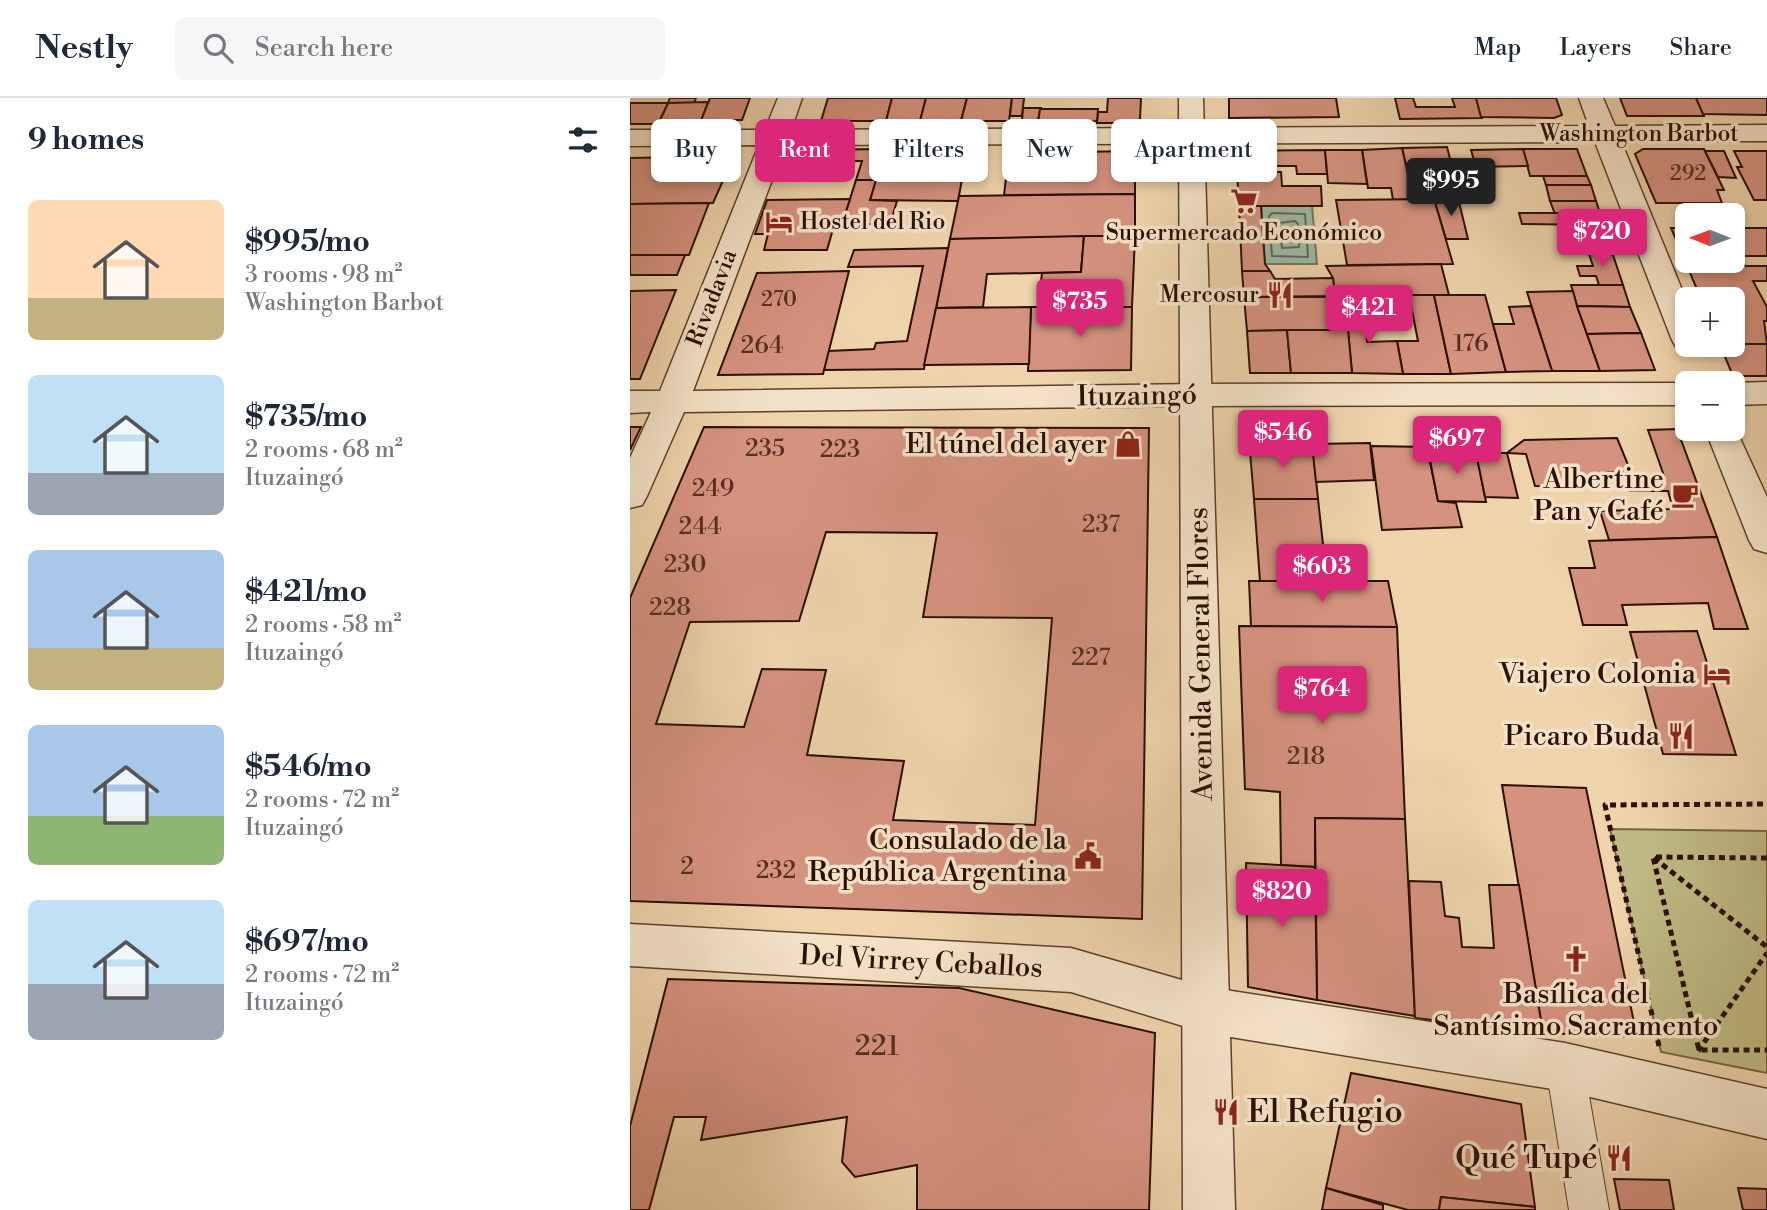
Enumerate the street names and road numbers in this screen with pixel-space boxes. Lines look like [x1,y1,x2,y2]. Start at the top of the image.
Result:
street label: Washington Barbot [1539,120,1738,148]
street label: Rivadavia [681,245,743,350]
street label: Ituzaingó [1077,377,1197,415]
street label: Avenida General Flores [1181,507,1221,802]
street label: Del Virrey Ceballos [798,938,1044,986]

